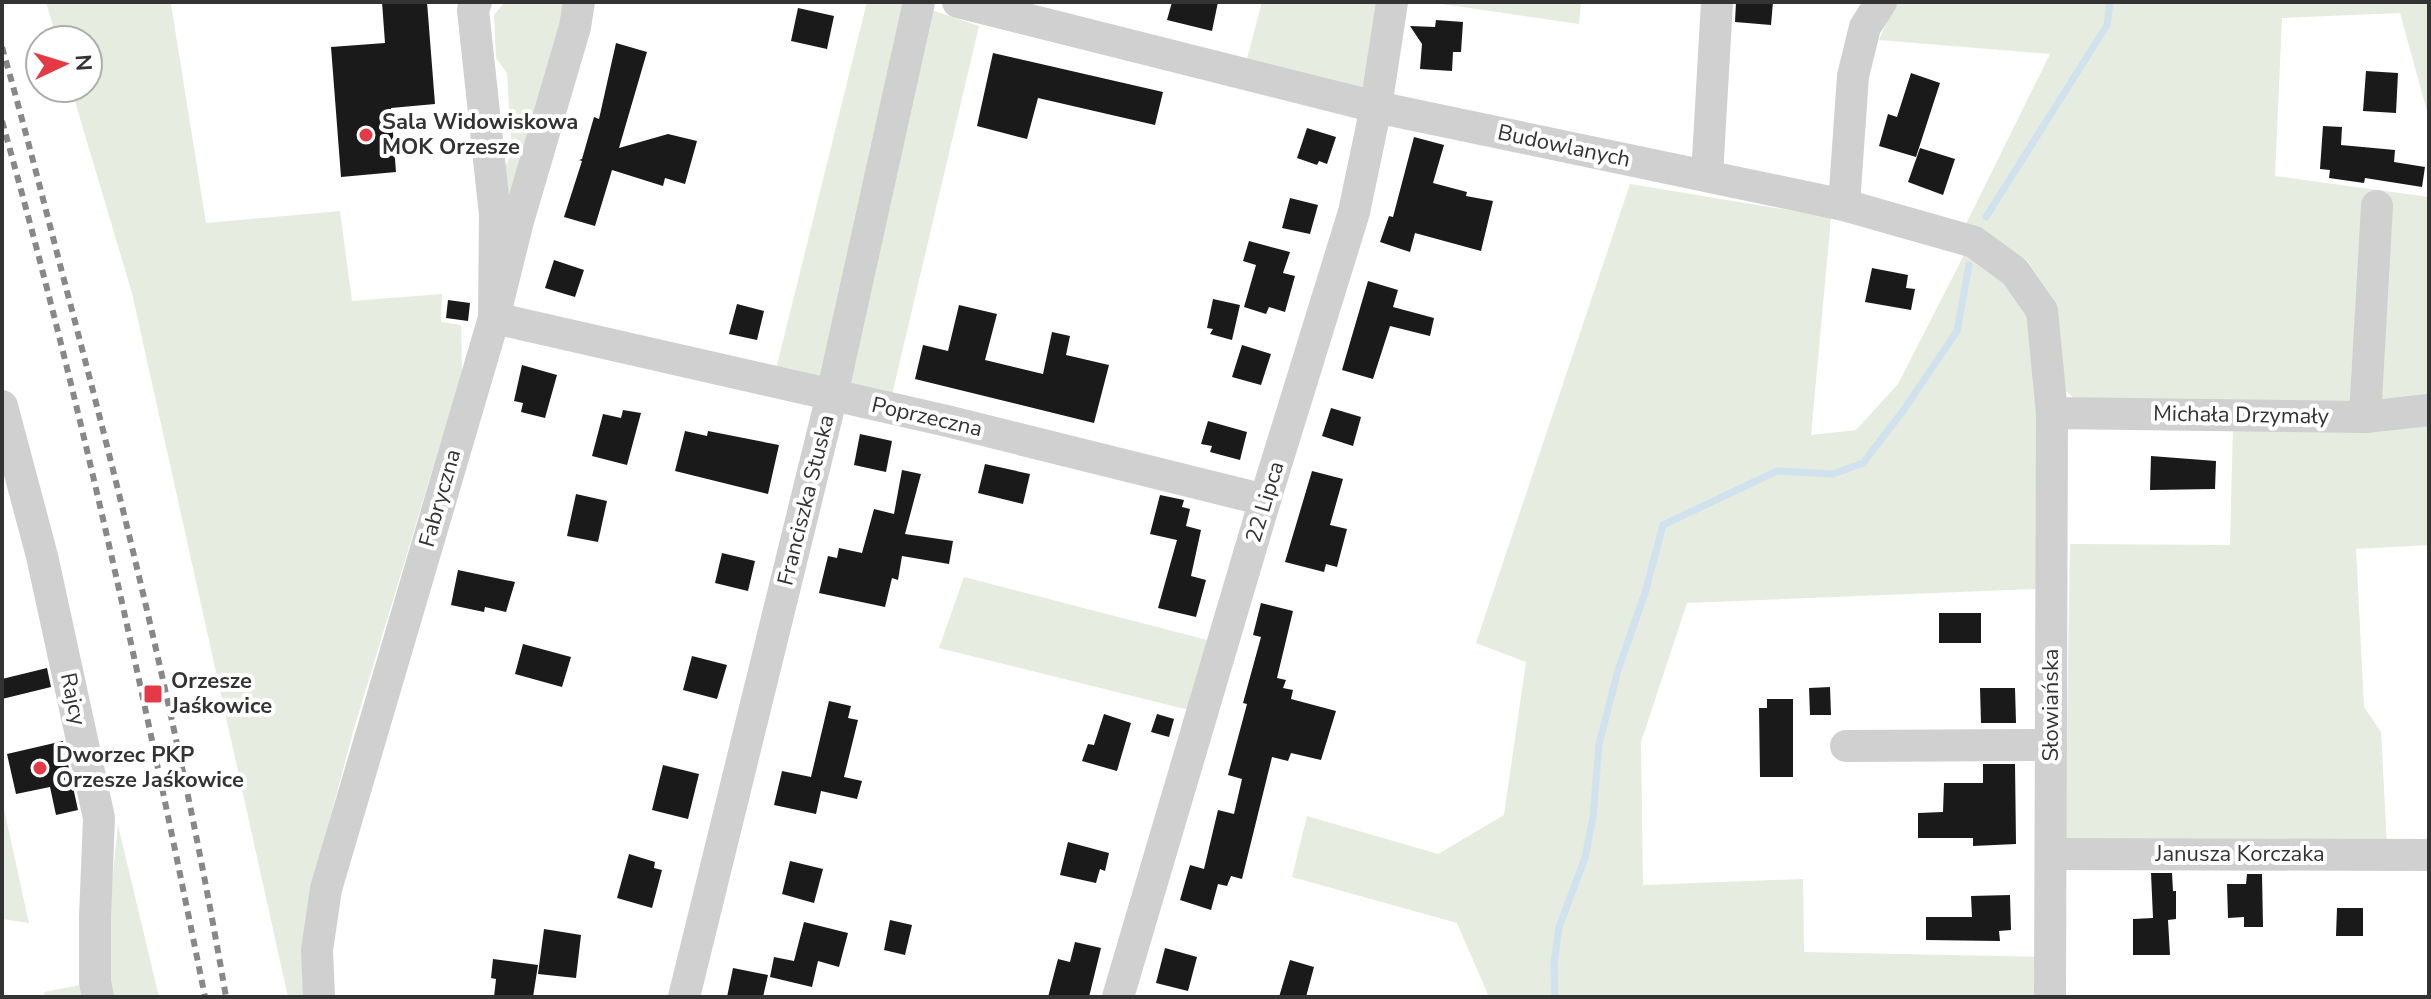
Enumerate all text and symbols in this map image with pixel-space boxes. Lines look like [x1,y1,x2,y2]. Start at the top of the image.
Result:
north arrow [24,24,104,104]
text: N [67,53,98,72]
place label: Sala Widowiskowa MOK Orzesze [382,107,578,162]
street label: Budowlanych [1495,117,1633,175]
marker: Sala Widowiskowa MOK Orzesze [357,126,375,144]
street label: Poprzeczna [869,390,985,444]
street label: Michała Drzymały [2153,398,2330,432]
street label: Franciszka Stuska [770,412,842,588]
street label: Fabryczna [412,446,468,550]
street label: 22 Lipca [1238,458,1292,546]
street label: Słowiańska [2036,649,2066,761]
place label: Orzesze Jaśkowice [170,666,272,721]
street label: Rajcy [53,670,93,729]
marker: Orzesze Jaśkowice [142,683,164,705]
place label: Dworzec PKP Orzesze Jaśkowice [56,740,244,795]
marker: Dworzec PKP Orzesze Jaśkowice [31,759,49,777]
street label: Janusza Korczaka [2154,839,2325,869]

